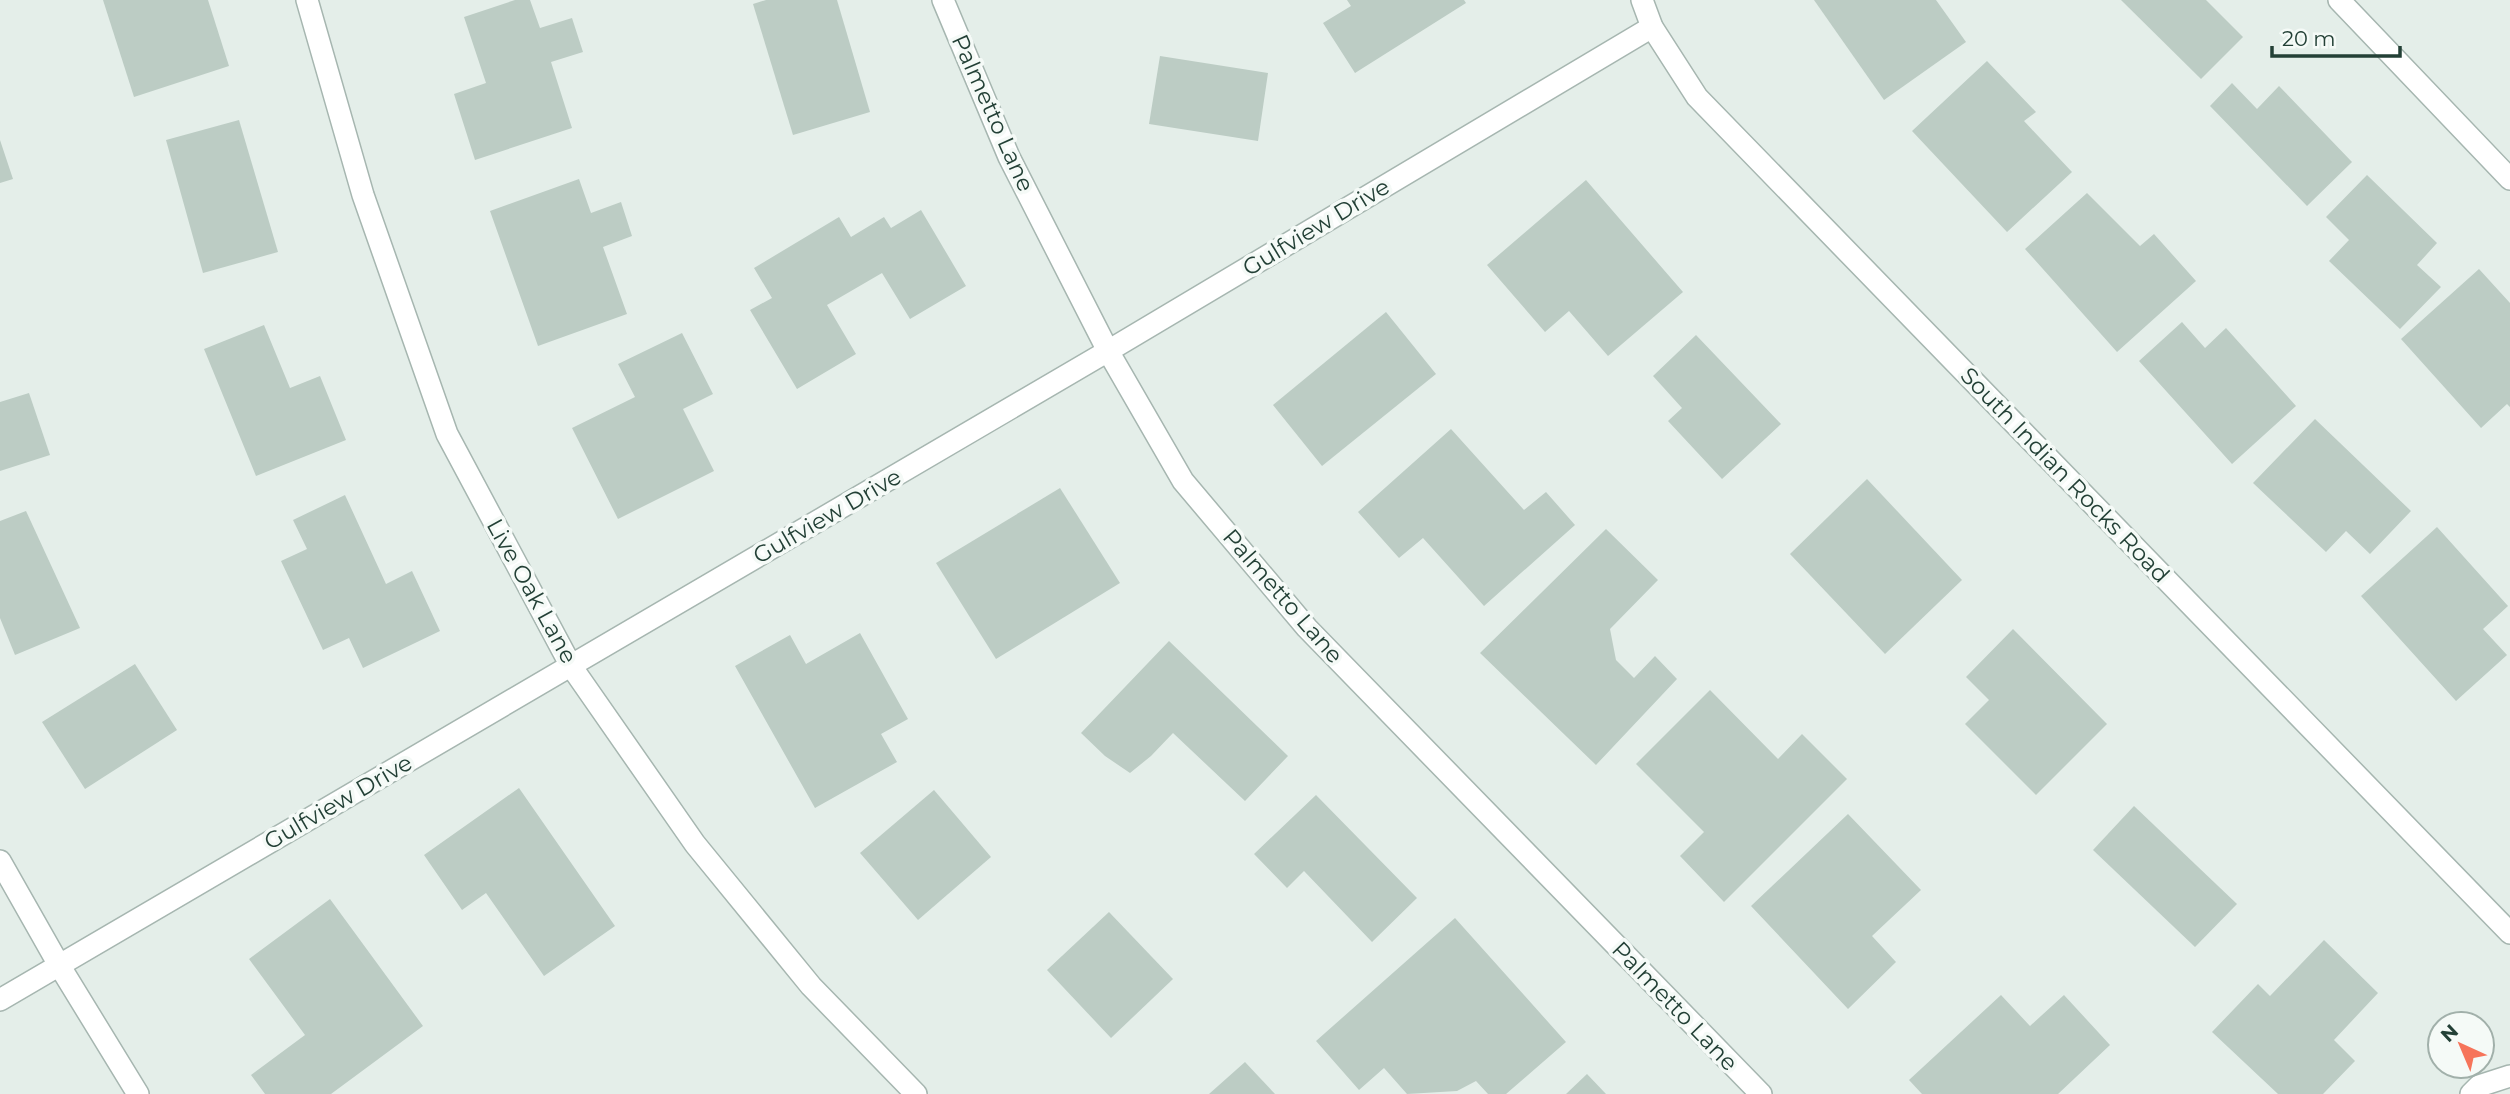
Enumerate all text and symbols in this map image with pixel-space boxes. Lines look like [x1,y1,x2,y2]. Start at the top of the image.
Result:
scale bar [2272,14,2400,58]
text: 20 m [2282,26,2336,51]
street label: Palmetto Lane [946,30,1040,196]
street label: Gulfview Drive [1238,172,1394,282]
street label: South Indian Rocks Road [1955,361,2175,589]
street label: Gulfview Drive [748,462,906,570]
street label: Live Oak Lane [481,514,583,668]
street label: Palmetto Lane [1217,523,1349,669]
street label: Gulfview Drive [259,748,417,856]
street label: Palmetto Lane [1606,935,1744,1077]
north arrow [2426,1010,2496,1080]
text: N [2436,1020,2463,1047]

